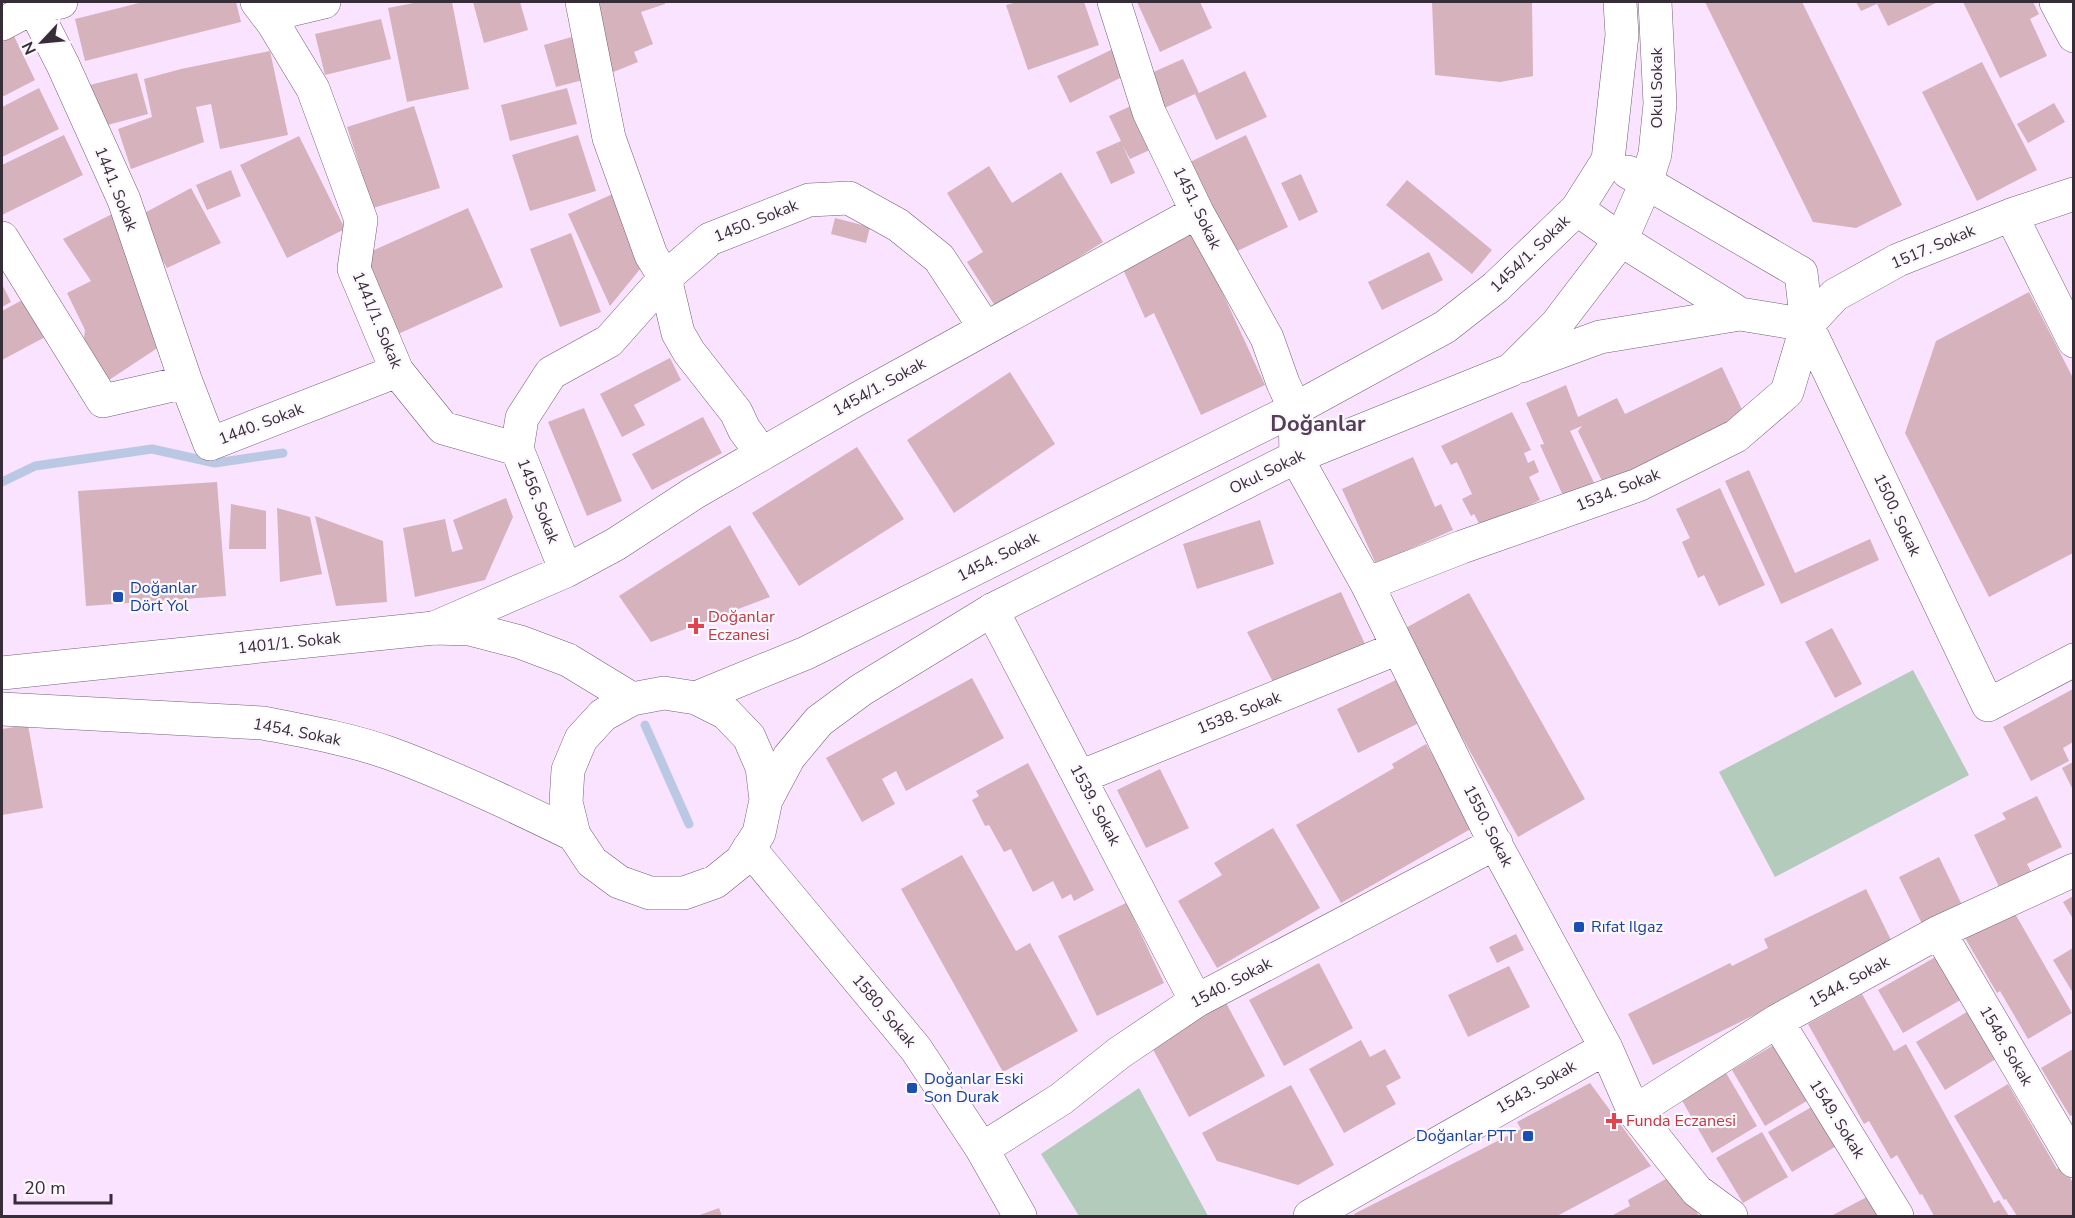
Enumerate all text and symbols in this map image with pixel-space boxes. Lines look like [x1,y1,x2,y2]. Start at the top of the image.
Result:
north arrow [12,12,72,72]
text: N [17,38,42,58]
street label: Okul Sokak [1646,46,1668,129]
street label: 1441. Sokak [89,143,143,235]
street label: 1451. Sokak [1168,163,1227,254]
street label: 1450. Sokak [710,194,802,248]
street label: 1454/1. Sokak [1485,209,1576,298]
street label: 1517. Sokak [1888,219,1979,275]
street label: 1441/1. Sokak [347,268,408,373]
street label: 1454/1. Sokak [828,352,930,422]
street label: 1440. Sokak [215,397,308,450]
district label: Doğanlar [1270,409,1366,439]
street label: Okul Sokak [1226,444,1309,500]
street label: 1456. Sokak [512,455,565,548]
street label: 1534. Sokak [1572,463,1664,517]
street label: 1500. Sokak [1868,470,1926,561]
street label: 1454. Sokak [953,526,1044,587]
place label: Doğanlar Dört Yol [130,577,197,617]
marker: Doğanlar Dört Yol [111,590,125,604]
place label: Doğanlar Eczanesi [708,606,775,646]
marker: Doğanlar Eczanesi [689,619,703,633]
street label: 1401/1. Sokak [236,627,343,659]
street label: 1538. Sokak [1193,686,1285,740]
street label: 1454. Sokak [251,713,344,752]
street label: 1539. Sokak [1064,760,1126,850]
street label: 1550. Sokak [1458,781,1519,872]
place label: Rıfat Ilgaz [1591,916,1663,938]
marker: Rıfat Ilgaz [1572,920,1586,934]
street label: 1544. Sokak [1805,950,1894,1013]
street label: 1540. Sokak [1186,952,1276,1014]
street label: 1580. Sokak [847,970,922,1053]
street label: 1548. Sokak [1974,1002,2038,1091]
street label: 1543. Sokak [1492,1055,1581,1119]
place label: Doğanlar Eski Son Durak [924,1068,1023,1108]
street label: 1549. Sokak [1804,1075,1871,1164]
marker: Doğanlar Eski Son Durak [905,1081,919,1095]
place label: Funda Eczanesi [1626,1110,1736,1132]
marker: Funda Eczanesi [1607,1114,1621,1128]
place label: Doğanlar PTT [1416,1125,1516,1147]
marker: Doğanlar PTT [1521,1129,1535,1143]
scale bar [15,1167,111,1205]
text: 20 m [24,1176,66,1200]

